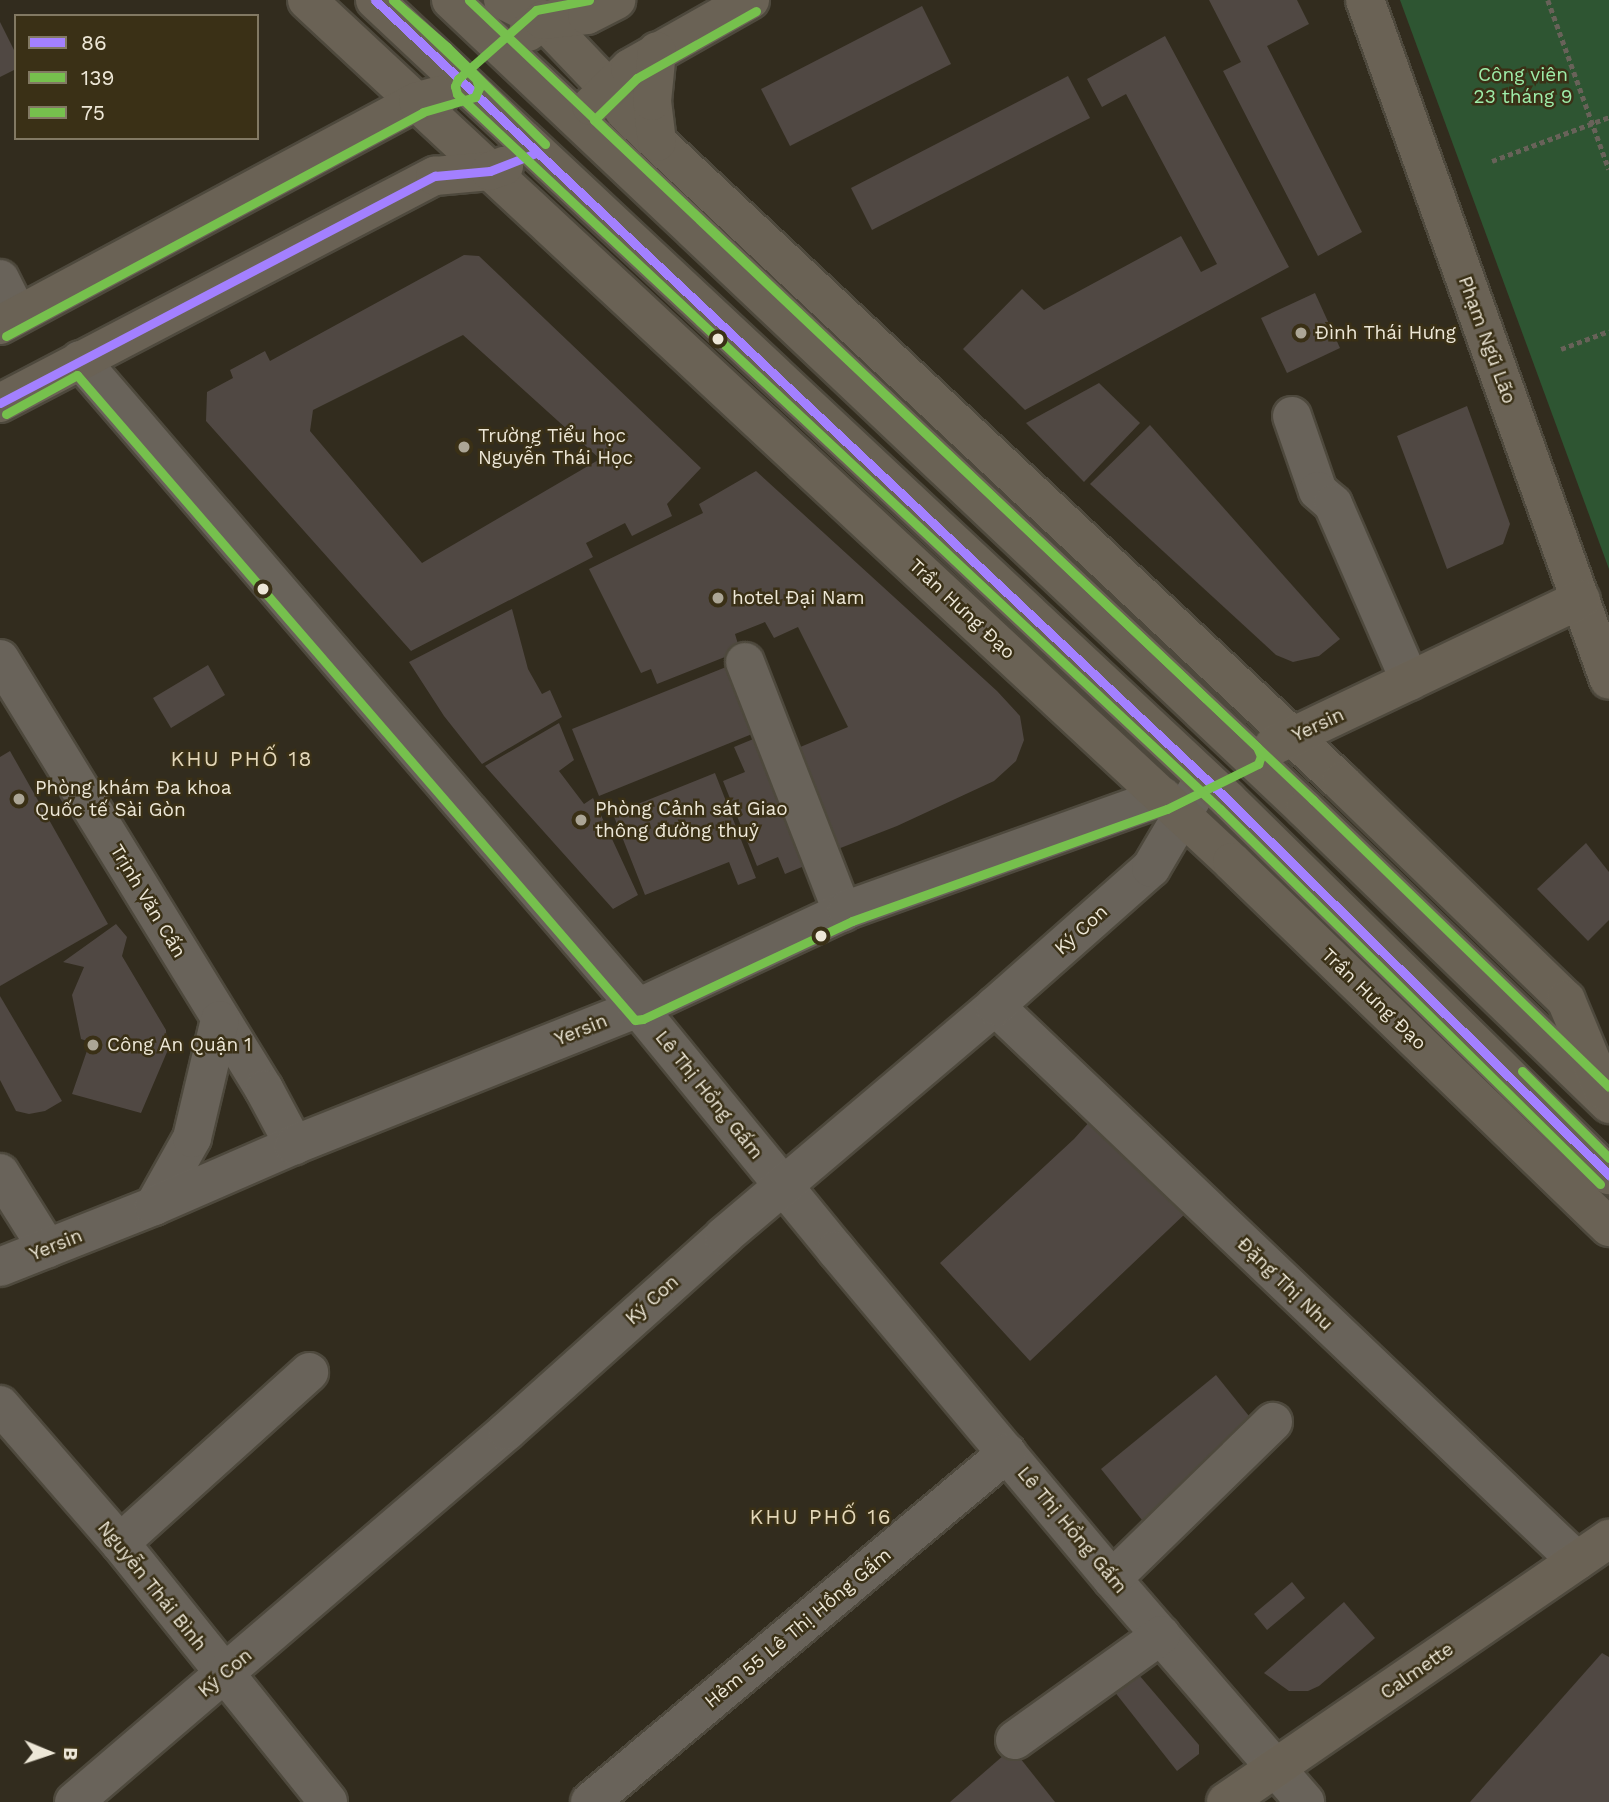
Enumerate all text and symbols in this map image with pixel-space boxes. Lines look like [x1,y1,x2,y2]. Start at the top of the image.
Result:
legend [14,14,259,140]
text: 86 [81,30,107,55]
park label: Công viên 23 tháng 9 [1473,64,1573,108]
text: 139 [81,65,114,90]
text: 75 [81,100,105,125]
street label: Phạm Ngũ Lão [1453,273,1521,407]
place label: Đình Thái Hưng [1315,322,1456,344]
marker: Đình Thái Hưng [1293,325,1309,341]
unlabelled marker [711,332,725,346]
place label: Trường Tiểu học Nguyễn Thái Học [478,425,634,469]
marker: Trường Tiểu học Nguyễn Thái Học [456,439,472,455]
street label: Trần Hưng Đạo [904,554,1020,664]
unlabelled marker [256,582,270,596]
place label: hotel Đại Nam [732,587,865,609]
marker: hotel Đại Nam [710,590,726,606]
street label: Yersin [1288,703,1348,747]
district label: KHU PHỐ 18 [172,746,312,772]
place label: Phòng khám Đa khoa Quốc tế Sài Gòn [35,777,232,821]
marker: Phòng khám Đa khoa Quốc tế Sài Gòn [9,789,29,809]
place label: Phòng Cảnh sát Giao thông đường thuỷ [595,798,788,842]
marker: Phòng Cảnh sát Giao thông đường thuỷ [573,812,589,828]
street label: Trịnh Văn Cấn [105,840,191,962]
street label: Ký Con [1050,900,1112,960]
unlabelled marker [814,929,828,943]
street label: Trần Hưng Đạo [1317,943,1431,1055]
street label: Yersin [551,1009,611,1051]
street label: Lê Thị Hồng Gấm [650,1026,768,1164]
place label: Công An Quận 1 [107,1034,253,1056]
marker: Công An Quận 1 [85,1037,101,1053]
street label: Yersin [26,1224,86,1266]
street label: Ðặng Thị Nhu [1232,1232,1338,1336]
street label: Ký Con [621,1270,683,1330]
street label: Lê Thị Hồng Gấm [1012,1462,1132,1598]
district label: KHU PHỐ 16 [751,1504,891,1530]
street label: Nguyễn Thái Bình [93,1516,211,1656]
street label: Hẻm 55 Lê Thị Hồng Gấm [700,1543,896,1713]
street label: Calmette [1376,1638,1458,1704]
street label: Ký Con [193,1644,257,1702]
north arrow [14,1718,84,1788]
text: B [59,1747,82,1761]

